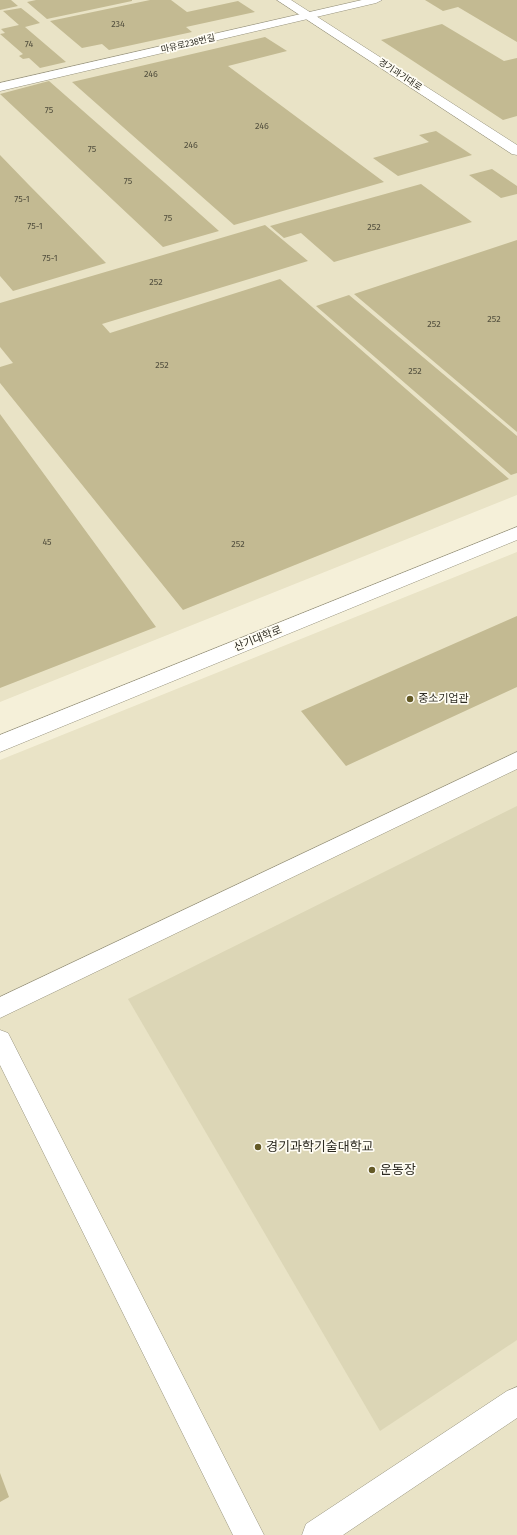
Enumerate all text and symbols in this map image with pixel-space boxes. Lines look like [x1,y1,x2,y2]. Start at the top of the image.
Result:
house number: 234 [111,19,125,29]
street label: 마유로238번길 [160,33,216,55]
house number: 74 [25,39,33,49]
street label: 경기과기대로 [376,57,424,93]
house number: 246 [144,69,158,79]
house number: 75 [45,105,53,115]
house number: 246 [255,121,269,131]
house number: 246 [184,140,198,150]
house number: 75 [88,144,96,154]
house number: 75 [124,176,132,186]
house number: 75-1 [14,194,30,204]
house number: 75 [164,213,172,223]
house number: 75-1 [27,221,43,231]
house number: 252 [367,222,381,232]
house number: 75-1 [42,253,58,263]
house number: 252 [149,277,163,287]
house number: 252 [487,314,501,324]
house number: 252 [427,319,441,329]
house number: 252 [155,360,169,370]
house number: 252 [408,366,422,376]
house number: 45 [42,537,52,547]
house number: 252 [231,539,245,549]
street label: 산기대학로 [232,623,284,655]
place label: 중소기업관 [418,692,469,706]
marker: 중소기업관 [405,694,415,704]
place label: 경기과학기술대학교 [266,1139,374,1155]
marker: 경기과학기술대학교 [253,1142,263,1152]
place label: 운동장 [380,1162,416,1178]
marker: 운동장 [367,1165,377,1175]

